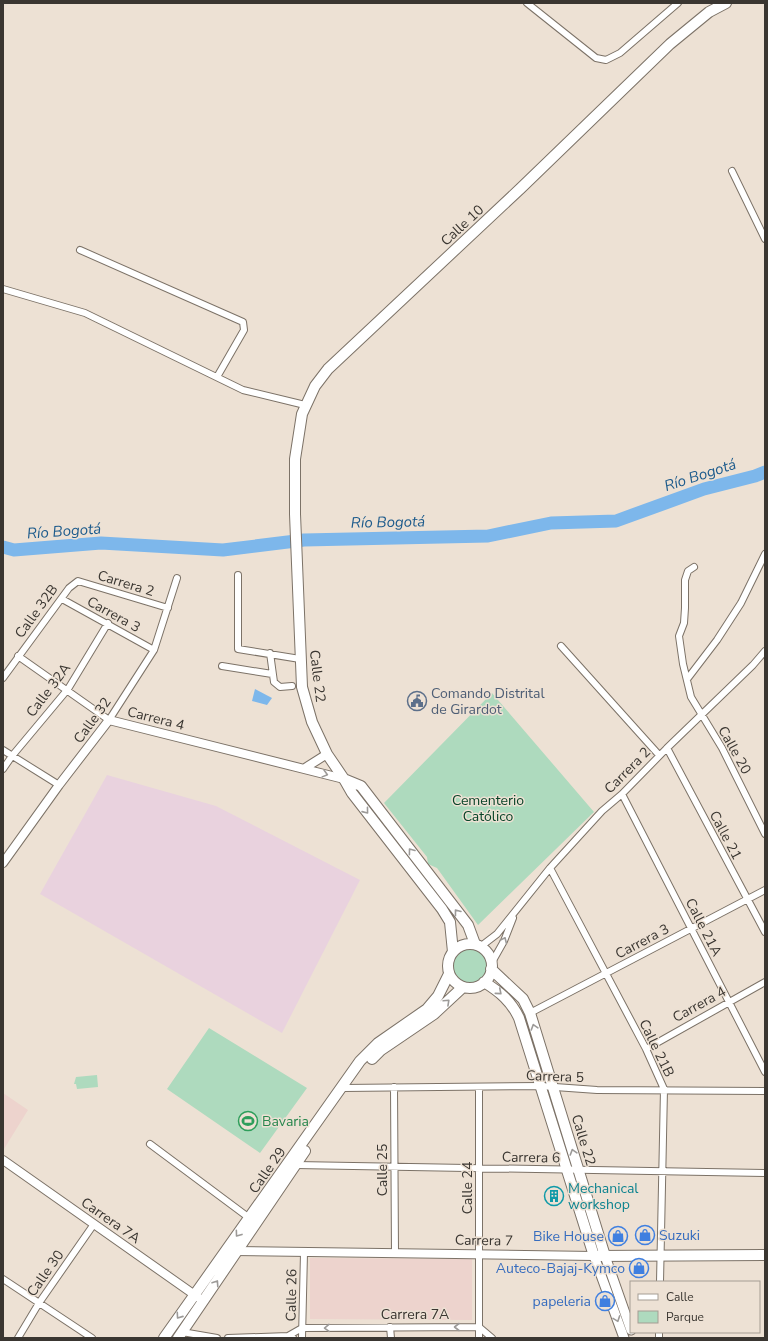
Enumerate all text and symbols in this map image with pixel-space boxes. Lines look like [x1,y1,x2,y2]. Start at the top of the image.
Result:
street label: Calle 10 [437,200,488,250]
water label: Río Bogotá [662,454,739,496]
water label: Río Bogotá [351,511,425,533]
water label: Río Bogotá [26,518,102,544]
street label: Carrera 2 [95,566,157,601]
street label: Calle 32B [10,581,62,642]
street label: Carrera 3 [84,592,144,637]
street label: Calle 22 [305,649,330,703]
street label: Calle 32A [22,659,75,721]
place label: Comando Distrital de Girardot [431,684,545,719]
public building icon: Comando Distrital de Girardot [406,690,428,712]
street label: Calle 32 [69,693,116,747]
street label: Carrera 4 [125,702,186,735]
street label: Calle 20 [713,723,756,778]
street label: Carrera 2 [600,743,655,798]
one-way arrow [322,769,328,777]
park label: Cementerio Católico [452,791,524,826]
one-way arrow [362,806,369,813]
street label: Calle 21 [705,808,746,863]
one-way arrow [408,848,416,855]
street label: Calle 21A [681,895,726,960]
one-way arrow [455,909,462,916]
street label: Carrera 3 [612,919,672,964]
one-way arrow [499,937,507,944]
street label: Carrera 4 [669,982,729,1027]
one-way arrow [495,988,502,995]
one-way arrow [443,999,450,1006]
street label: Calle 21B [634,1016,679,1080]
one-way arrow [530,1024,539,1031]
street label: Carrera 5 [525,1066,584,1087]
sports icon: Bavaria [237,1110,259,1132]
place label: Bavaria [262,1112,309,1131]
street label: Calle 22 [567,1112,600,1168]
street label: Calle 29 [245,1143,290,1197]
street label: Calle 25 [373,1144,392,1196]
street label: Carrera 6 [502,1147,560,1168]
one-way arrow [569,1148,578,1155]
street label: Calle 24 [458,1162,477,1214]
place label: Mechanical workshop [568,1179,639,1214]
building icon: Mechanical workshop [543,1185,565,1207]
street label: Carrera 7A [77,1193,144,1248]
shop icon: Suzuki [634,1224,656,1246]
shop icon: Bike House [607,1225,629,1247]
place label: Suzuki [659,1226,700,1245]
place label: Bike House [533,1227,604,1246]
one-way arrow [235,1230,243,1237]
street label: Carrera 7 [455,1230,513,1251]
street label: Calle 30 [23,1246,68,1300]
shop icon: Auteco-Bajaj-Kymco [628,1257,650,1279]
place label: Auteco-Bajaj-Kymco [496,1259,625,1278]
street label: Calle 26 [282,1269,301,1322]
one-way arrow [211,1280,218,1287]
legend [630,1281,760,1333]
text: Calle [666,1289,694,1305]
shop icon: papeleria [594,1290,616,1312]
place label: papeleria [533,1292,591,1311]
street label: Carrera 7A [381,1305,449,1324]
text: Parque [666,1309,704,1325]
one-way arrow [176,1312,184,1319]
one-way arrow [612,1315,620,1322]
one-way arrow [454,1323,460,1331]
one-way arrow [324,1324,330,1332]

